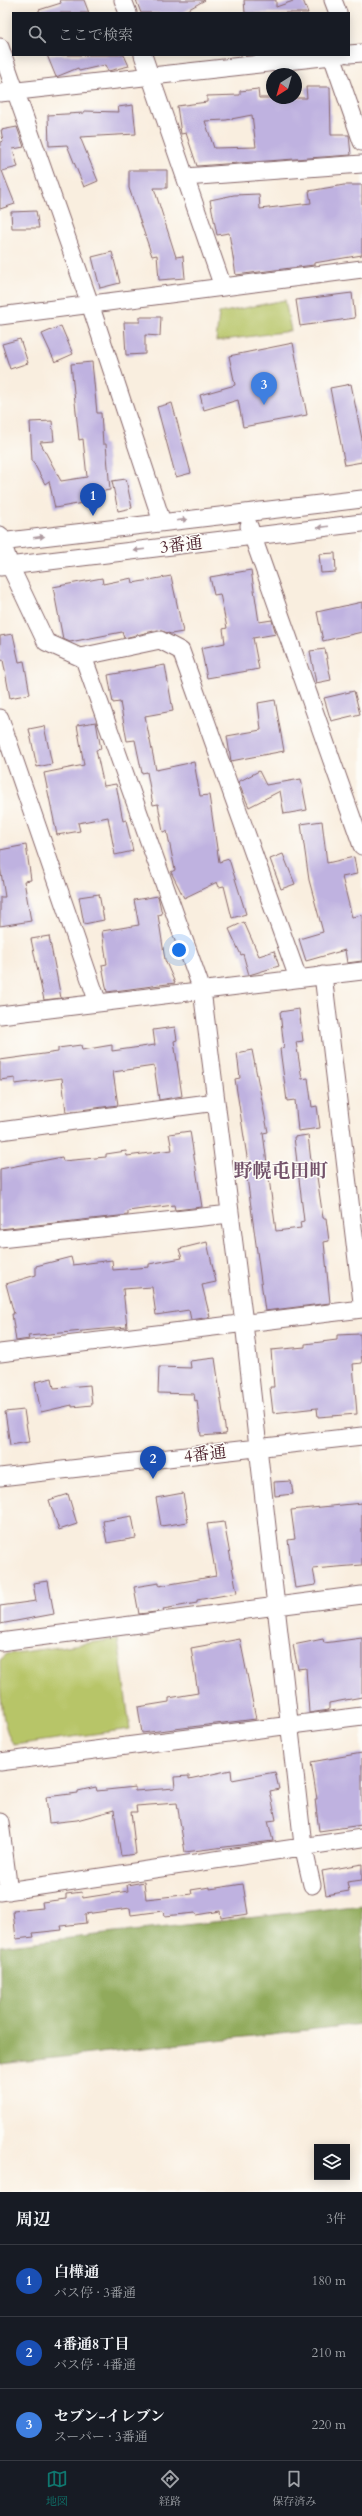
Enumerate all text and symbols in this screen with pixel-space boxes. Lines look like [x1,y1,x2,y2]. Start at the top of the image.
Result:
search box [12,12,350,56]
icon: search [26,23,48,45]
text: ここで検索 [58,25,133,45]
north arrow [266,68,302,104]
pin: 3 [251,372,277,405]
pin: 1 [80,483,106,516]
one-way arrow [176,517,188,523]
one-way arrow [317,524,329,530]
street label: 3番通 [158,531,204,559]
one-way arrow [33,534,45,540]
one-way arrow [133,547,145,553]
your location [169,940,189,960]
district label: 野幌屯田町 [233,1158,329,1184]
street label: 4番通 [182,1440,228,1468]
pin: 2 [140,1446,166,1479]
map controls [314,2144,350,2180]
button: layers [314,2144,350,2180]
text: 周辺 [16,2208,50,2231]
text: 3件 [326,2210,346,2228]
text: 白樺通 [54,2262,99,2282]
text: 1 [26,2272,32,2290]
text: 180 m [312,2272,346,2290]
text: バス停 · 3番通 [54,2284,136,2302]
text: 4番通8丁目 [54,2334,129,2354]
text: 2 [26,2344,32,2362]
text: 210 m [312,2344,346,2362]
text: バス停 · 4番通 [54,2356,136,2374]
text: セブン-イレブン [54,2406,165,2426]
text: 3 [26,2416,32,2434]
text: 220 m [312,2416,346,2434]
text: スーパー · 3番通 [54,2428,148,2446]
tab: 地図 [46,2468,68,2509]
tab: 経路 [159,2468,181,2509]
tab: 保存済み [272,2468,316,2509]

